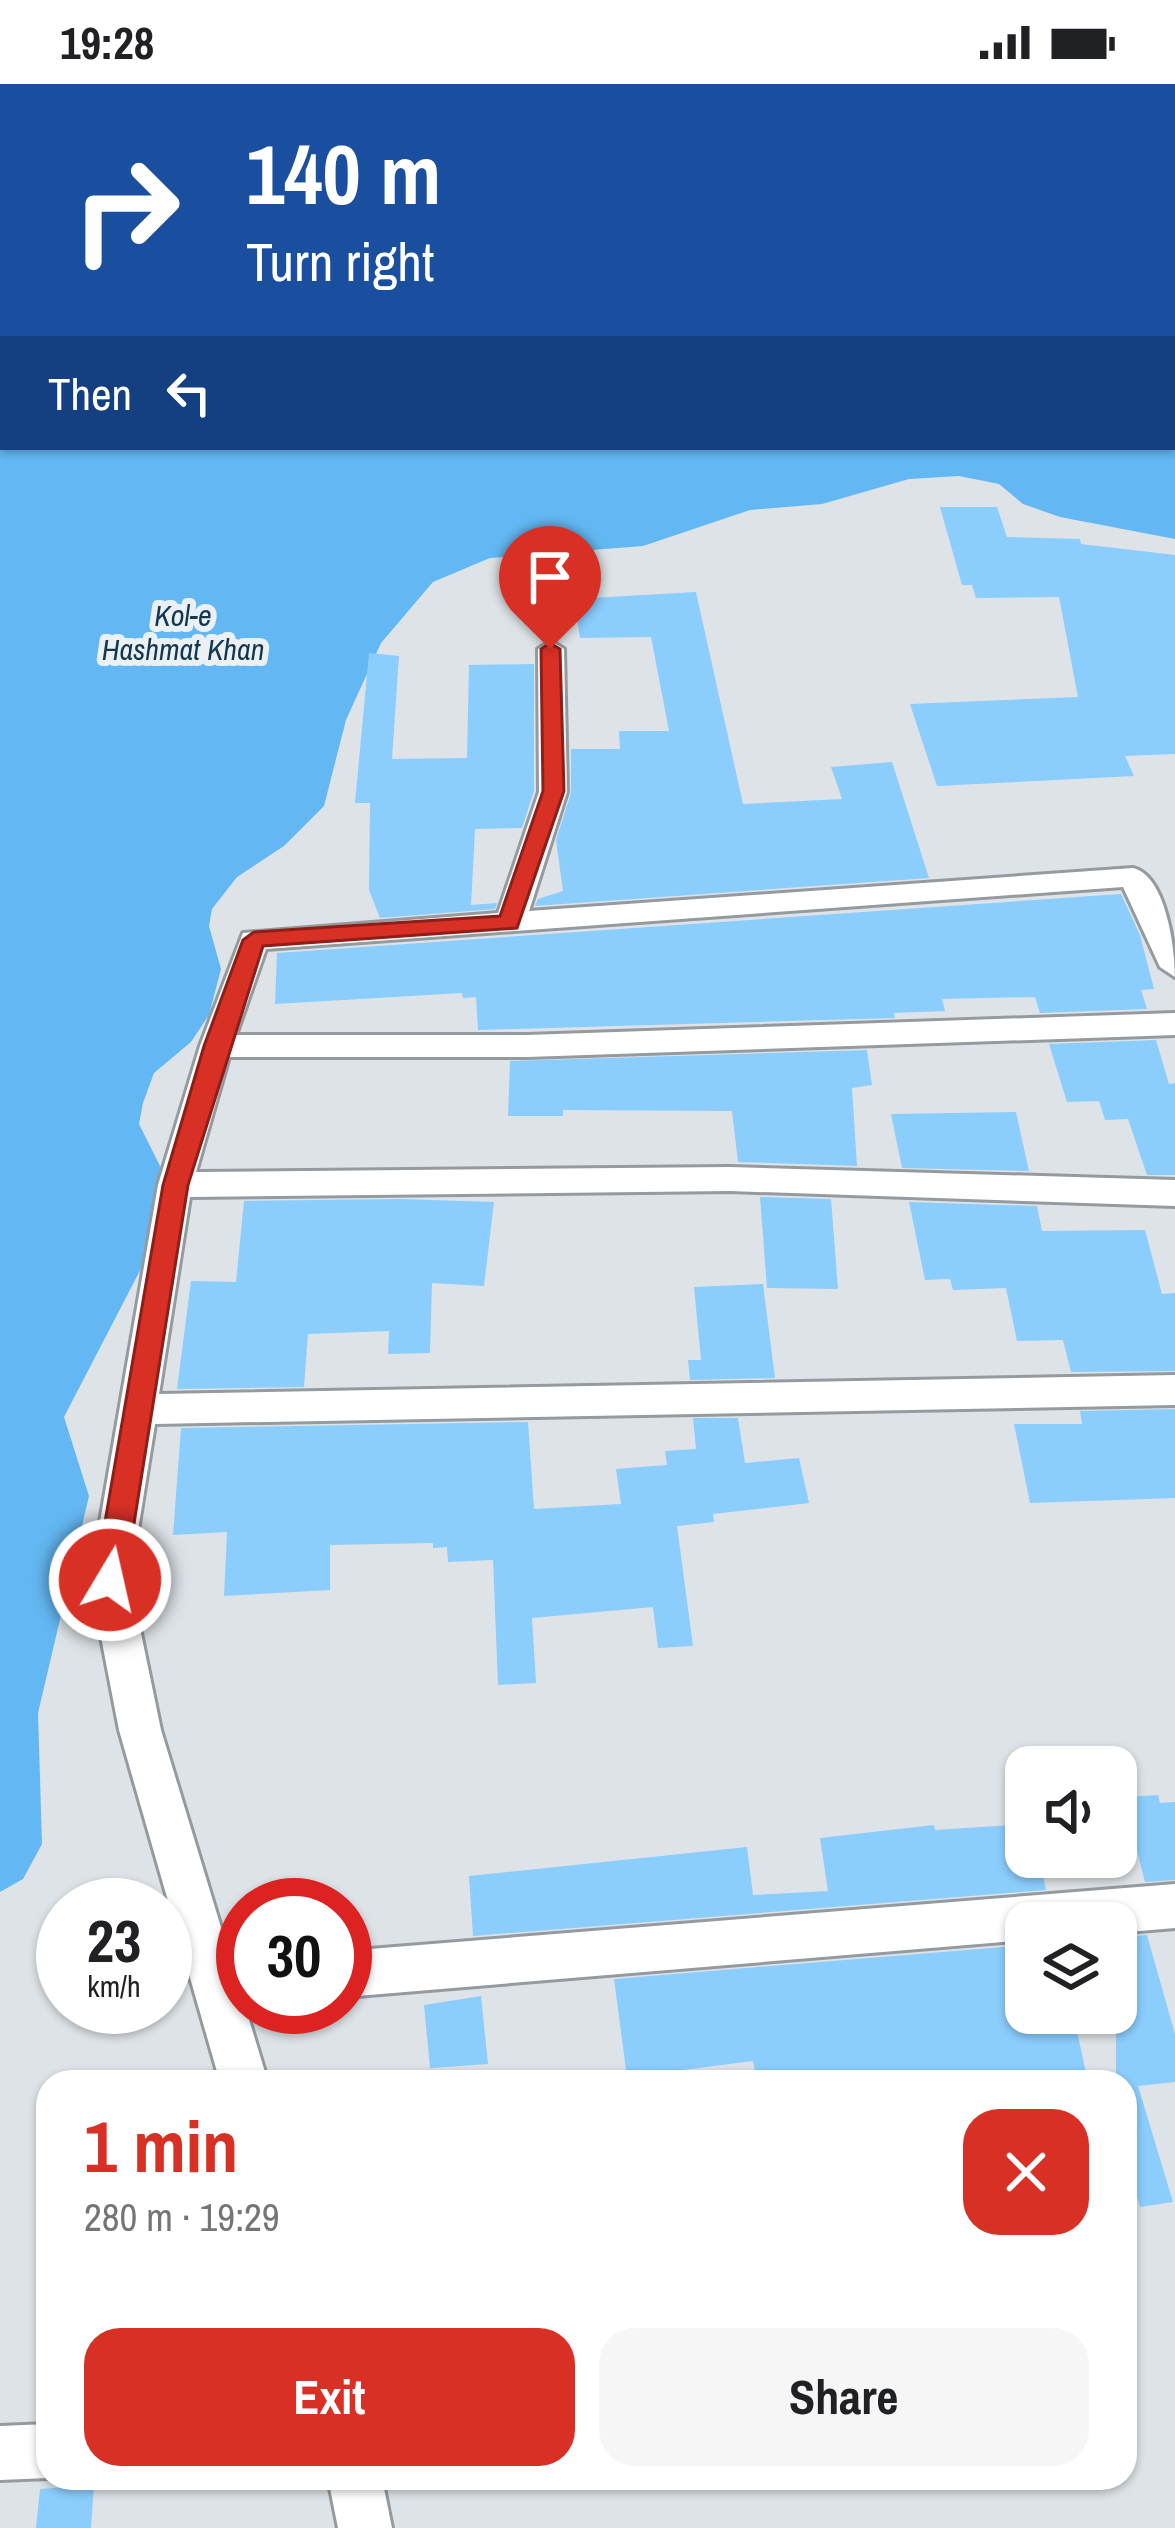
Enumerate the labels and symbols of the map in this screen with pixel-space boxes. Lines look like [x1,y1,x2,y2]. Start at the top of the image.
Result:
pin [499,526,601,649]
water label: Kol-e Hashmat Khan [102,595,264,669]
position arrow [47,1517,173,1643]
speed limit sign: 30 [216,1878,372,2034]

